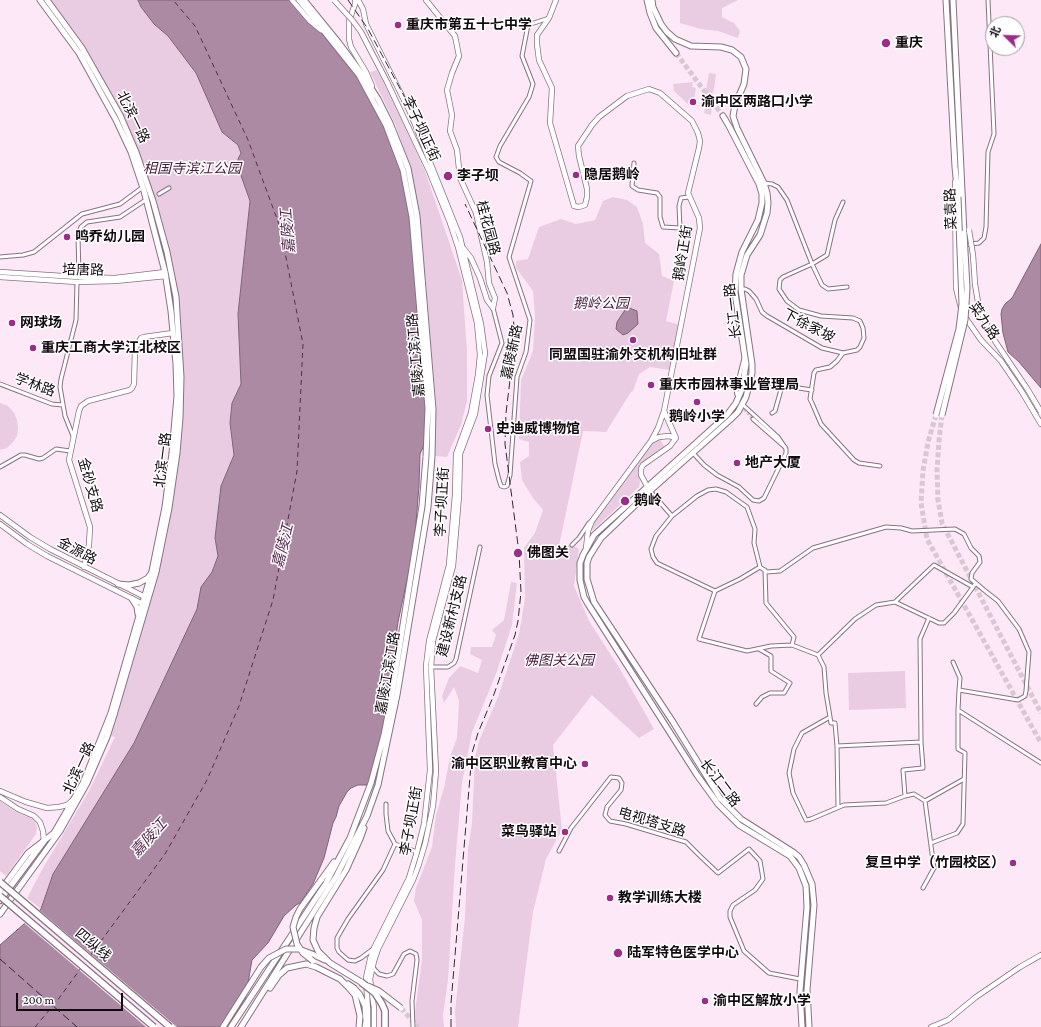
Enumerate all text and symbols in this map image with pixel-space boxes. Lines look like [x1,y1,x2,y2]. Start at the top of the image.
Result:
north arrow [985,16,1025,56]
place label: 重庆市第五十七中学 [406,17,532,33]
marker: 重庆市第五十七中学 [393,20,403,30]
text: 北 [987,24,1003,39]
place label: 重庆 [895,35,923,51]
marker: 重庆 [880,37,892,49]
street label: 北滨一路 [113,88,153,146]
street label: 李子坝正街 [399,94,443,164]
place label: 渝中区两路口小学 [701,94,813,110]
marker: 渝中区两路口小学 [688,97,698,107]
park label: 相国寺滨江公园 [143,161,241,177]
place label: 隐居鹅岭 [584,167,640,183]
place label: 李子坝 [457,168,499,184]
marker: 李子坝 [442,170,454,182]
marker: 隐居鹅岭 [571,170,581,180]
street label: 菜袁路 [942,188,960,230]
street label: 桂花园路 [473,199,503,257]
water label: 嘉陵江 [277,208,299,254]
street label: 鹅岭正街 [670,224,696,282]
place label: 鸣乔幼儿园 [75,229,145,245]
marker: 鸣乔幼儿园 [62,232,72,242]
street label: 培唐路 [62,261,104,279]
street label: 长江一路 [721,282,745,340]
park label: 鹅岭公园 [573,296,629,312]
street label: 菜九路 [965,299,1003,343]
street label: 下徐家坡 [780,306,838,346]
street label: 嘉陵江滨江路 [404,312,428,398]
place label: 网球场 [20,315,62,331]
marker: 网球场 [7,318,17,328]
street label: 嘉陵新路 [498,323,526,381]
marker: 同盟国驻渝外交机构旧址群 [628,335,638,345]
place label: 重庆工商大学江北校区 [41,340,181,356]
marker: 重庆工商大学江北校区 [28,343,38,353]
place label: 同盟国驻渝外交机构旧址群 [549,347,717,363]
street label: 学林路 [12,370,58,400]
place label: 重庆市园林事业管理局 [659,377,799,393]
marker: 重庆市园林事业管理局 [646,380,656,390]
marker: 鹅岭小学 [692,397,702,407]
place label: 鹅岭小学 [669,409,725,425]
place label: 史迪威博物馆 [496,421,580,437]
marker: 史迪威博物馆 [483,424,493,434]
street label: 北滨一路 [151,431,175,489]
place label: 地产大厦 [745,455,801,471]
street label: 金砂支路 [74,456,106,514]
marker: 地产大厦 [732,458,742,468]
street label: 李子坝正街 [432,467,452,537]
place label: 鹅岭 [634,493,662,509]
marker: 鹅岭 [619,495,631,507]
water label: 嘉陵江 [269,522,297,570]
street label: 金源路 [55,534,99,568]
place label: 佛图关 [527,545,569,561]
marker: 佛图关 [512,547,524,559]
street label: 建设新村支路 [434,573,470,659]
street label: 嘉陵江滨江路 [372,630,404,716]
park label: 佛图关公园 [524,653,594,669]
street label: 北滨一路 [60,739,98,797]
place label: 渝中区职业教育中心 [451,756,577,772]
street label: 长江二路 [696,756,744,810]
marker: 渝中区职业教育中心 [580,759,590,769]
street label: 李子坝正街 [397,785,425,857]
street label: 电视塔支路 [616,804,688,840]
water label: 嘉陵江 [127,815,171,861]
place label: 菜鸟驿站 [501,824,557,840]
marker: 菜鸟驿站 [560,827,570,837]
place label: 复旦中学（竹园校区） [865,855,1005,871]
marker: 复旦中学（竹园校区） [1008,858,1018,868]
place label: 教学训练大楼 [618,890,702,906]
marker: 教学训练大楼 [605,893,615,903]
street label: 四纵线 [72,925,114,965]
place label: 陆军特色医学中心 [627,945,739,961]
marker: 陆军特色医学中心 [612,947,624,959]
scale bar [18,985,125,1011]
text: 200 m [23,993,54,1007]
place label: 渝中区解放小学 [713,993,811,1009]
marker: 渝中区解放小学 [700,996,710,1006]

